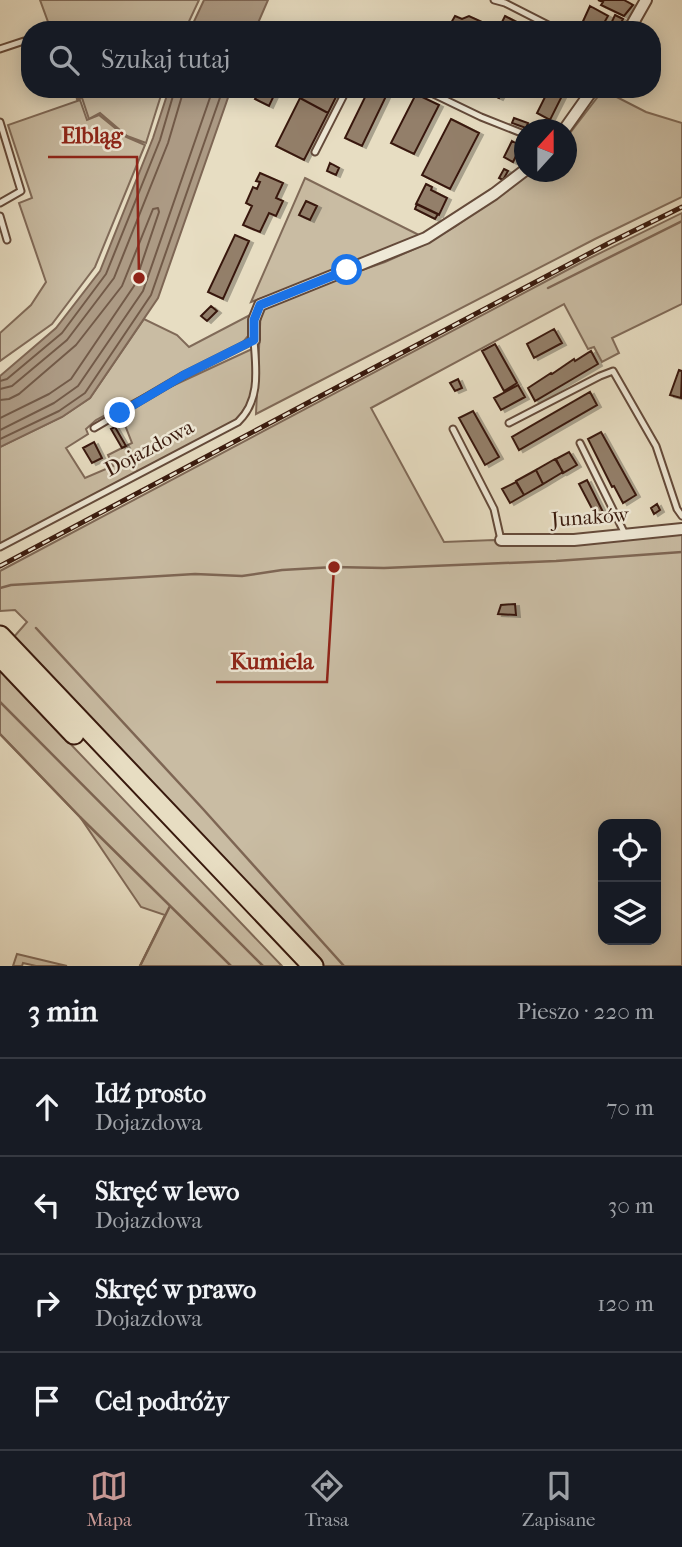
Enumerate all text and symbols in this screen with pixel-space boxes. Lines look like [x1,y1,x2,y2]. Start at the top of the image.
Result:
search box [21,21,661,98]
icon: search [45,41,83,79]
text: Szukaj tutaj [101,44,230,75]
callout: Elbląg [48,113,137,157]
north arrow [514,119,577,182]
text: Elbląg [61,122,123,150]
route start [331,254,362,285]
route end [104,397,135,428]
street label: Dojazdowa [100,414,198,482]
street label: Junaków [548,502,631,532]
callout: Kumiela [216,638,327,682]
text: Kumiela [230,648,315,675]
map controls [598,819,661,945]
button: locate [598,819,661,882]
button: layers [598,882,661,945]
text: 3 min [28,994,98,1029]
text: Pieszo · 220 m [517,998,654,1025]
text: Idź prosto [95,1078,206,1109]
icon: ahead [28,1088,66,1126]
text: 70 m [606,1094,654,1121]
text: Dojazdowa [95,1109,202,1136]
text: Skręć w lewo [95,1176,239,1207]
icon: left [28,1186,66,1224]
text: 30 m [608,1192,654,1219]
text: Dojazdowa [95,1207,202,1234]
text: Skręć w prawo [95,1274,256,1305]
icon: right [28,1284,66,1322]
text: 120 m [597,1290,654,1317]
text: Dojazdowa [95,1305,202,1332]
icon: arrive [28,1382,66,1420]
text: Cel podróży [95,1386,229,1417]
tab: Mapa [86,1467,132,1531]
tab: Trasa [305,1467,349,1531]
tab: Zapisane [522,1467,595,1531]

